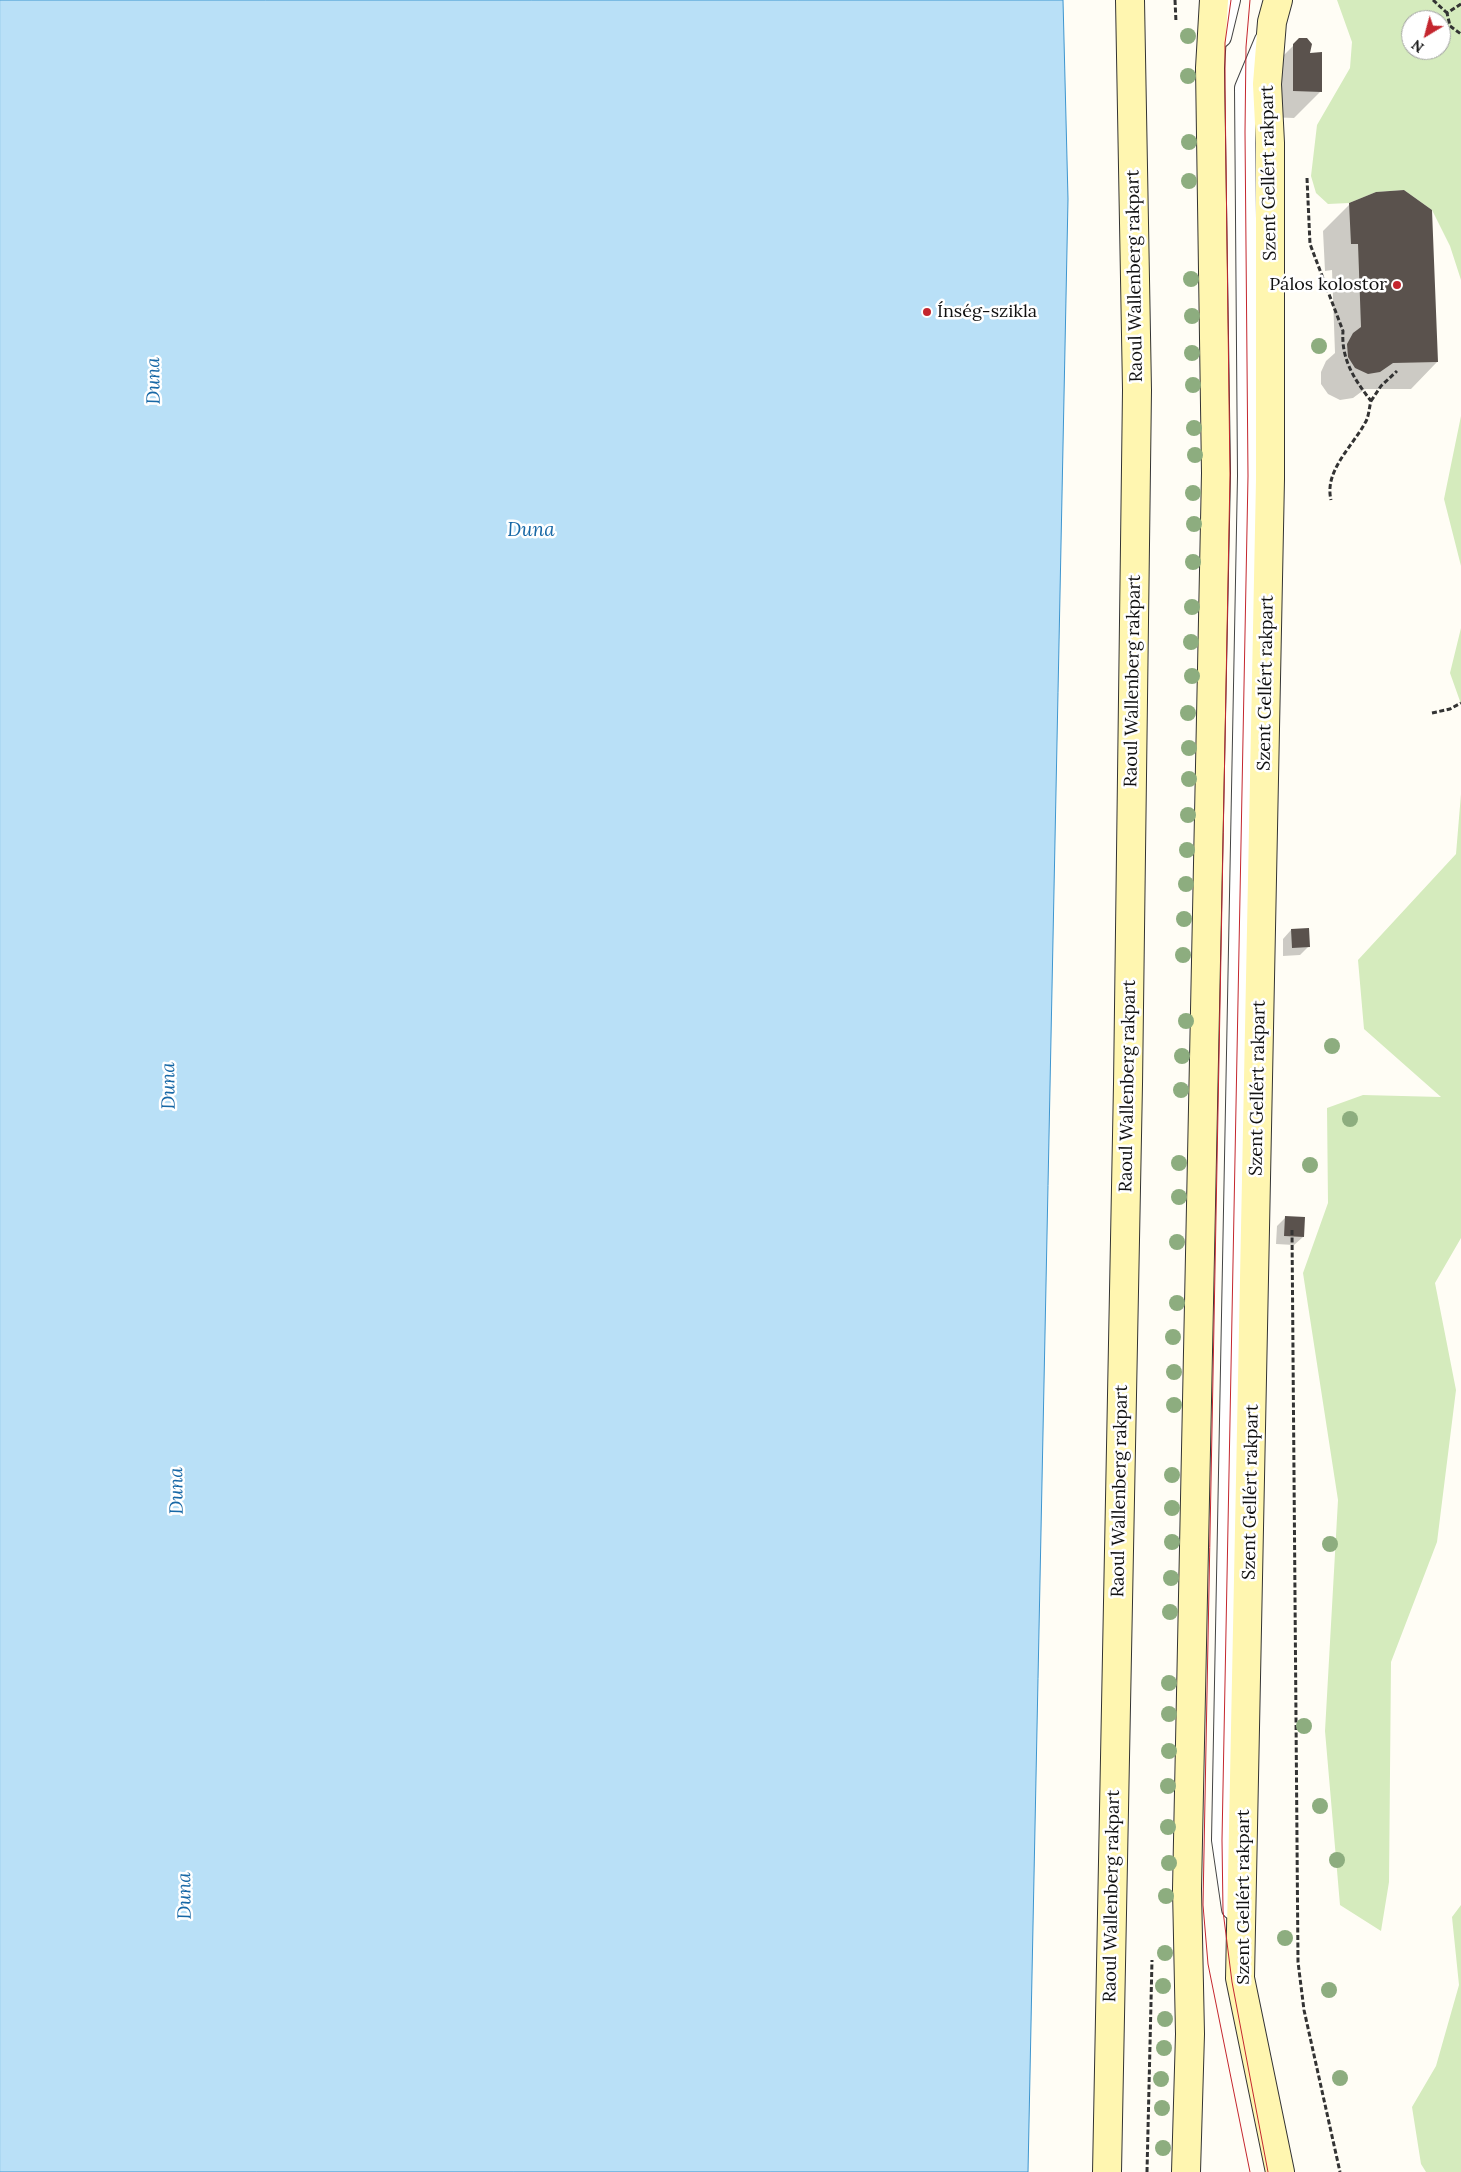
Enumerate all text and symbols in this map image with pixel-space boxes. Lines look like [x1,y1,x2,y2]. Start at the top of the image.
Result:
north arrow [1401,10,1451,60]
text: N [1408,36,1427,57]
street label: Szent Gellért rakpart [1257,85,1281,261]
street label: Raoul Wallenberg rakpart [1122,170,1148,382]
place label: Pálos kolostor [1269,274,1387,296]
marker: Pálos kolostor [1391,279,1403,291]
place label: Ínség-szikla [937,301,1037,323]
marker: Ínség-szikla [921,306,933,318]
water label: Duna [142,357,166,405]
water label: Duna [507,520,555,542]
street label: Raoul Wallenberg rakpart [1120,575,1146,787]
street label: Szent Gellért rakpart [1254,595,1278,771]
street label: Raoul Wallenberg rakpart [1115,980,1141,1192]
street label: Szent Gellért rakpart [1246,1000,1270,1176]
water label: Duna [157,1062,181,1110]
street label: Raoul Wallenberg rakpart [1107,1385,1133,1597]
street label: Szent Gellért rakpart [1239,1404,1263,1580]
water label: Duna [165,1467,189,1515]
street label: Raoul Wallenberg rakpart [1099,1790,1125,2002]
street label: Szent Gellért rakpart [1233,1809,1255,1985]
water label: Duna [173,1872,197,1920]

